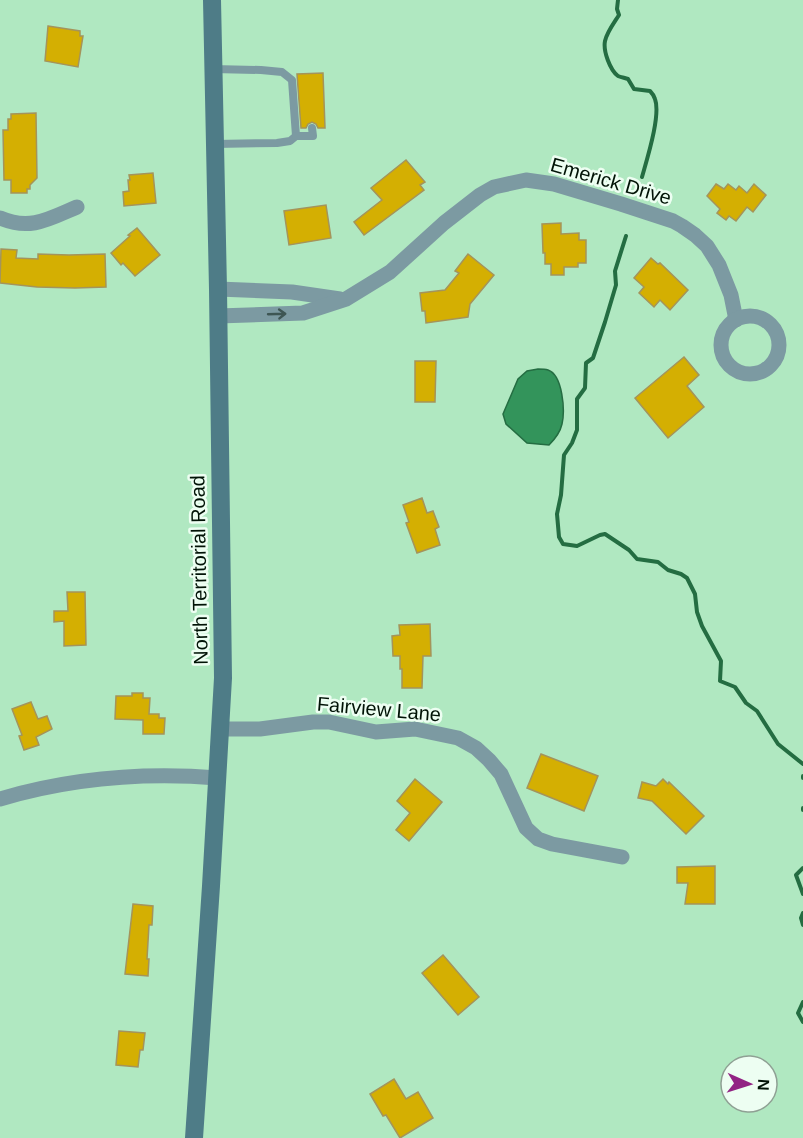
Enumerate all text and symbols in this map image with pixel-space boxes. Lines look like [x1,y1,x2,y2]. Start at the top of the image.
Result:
street label: Emerick Drive [548,153,674,209]
one-way arrow [266,308,286,319]
street label: North Territorial Road [186,475,212,665]
street label: Fairview Lane [316,693,442,725]
north arrow [719,1054,779,1114]
text: N [755,1079,772,1091]

